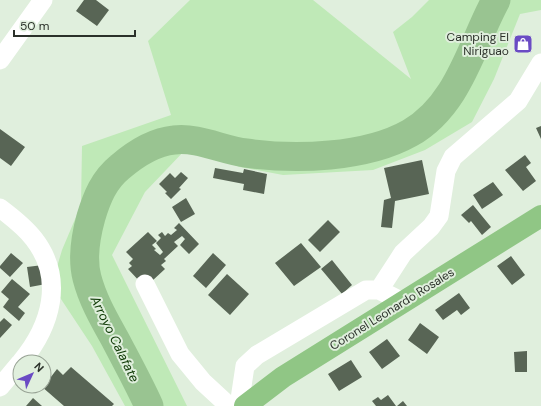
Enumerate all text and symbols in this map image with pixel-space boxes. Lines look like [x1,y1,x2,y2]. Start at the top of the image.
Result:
scale bar [14,12,135,38]
text: 50 m [20,18,49,34]
place label: Camping El Niriguao [447,29,509,59]
shop icon: Camping El Niriguao [512,33,534,55]
street label: Coronel Leonardo Rosales [327,264,457,354]
water label: Arroyo Calafate [86,292,143,385]
north arrow [12,354,52,394]
text: N [31,359,47,375]

